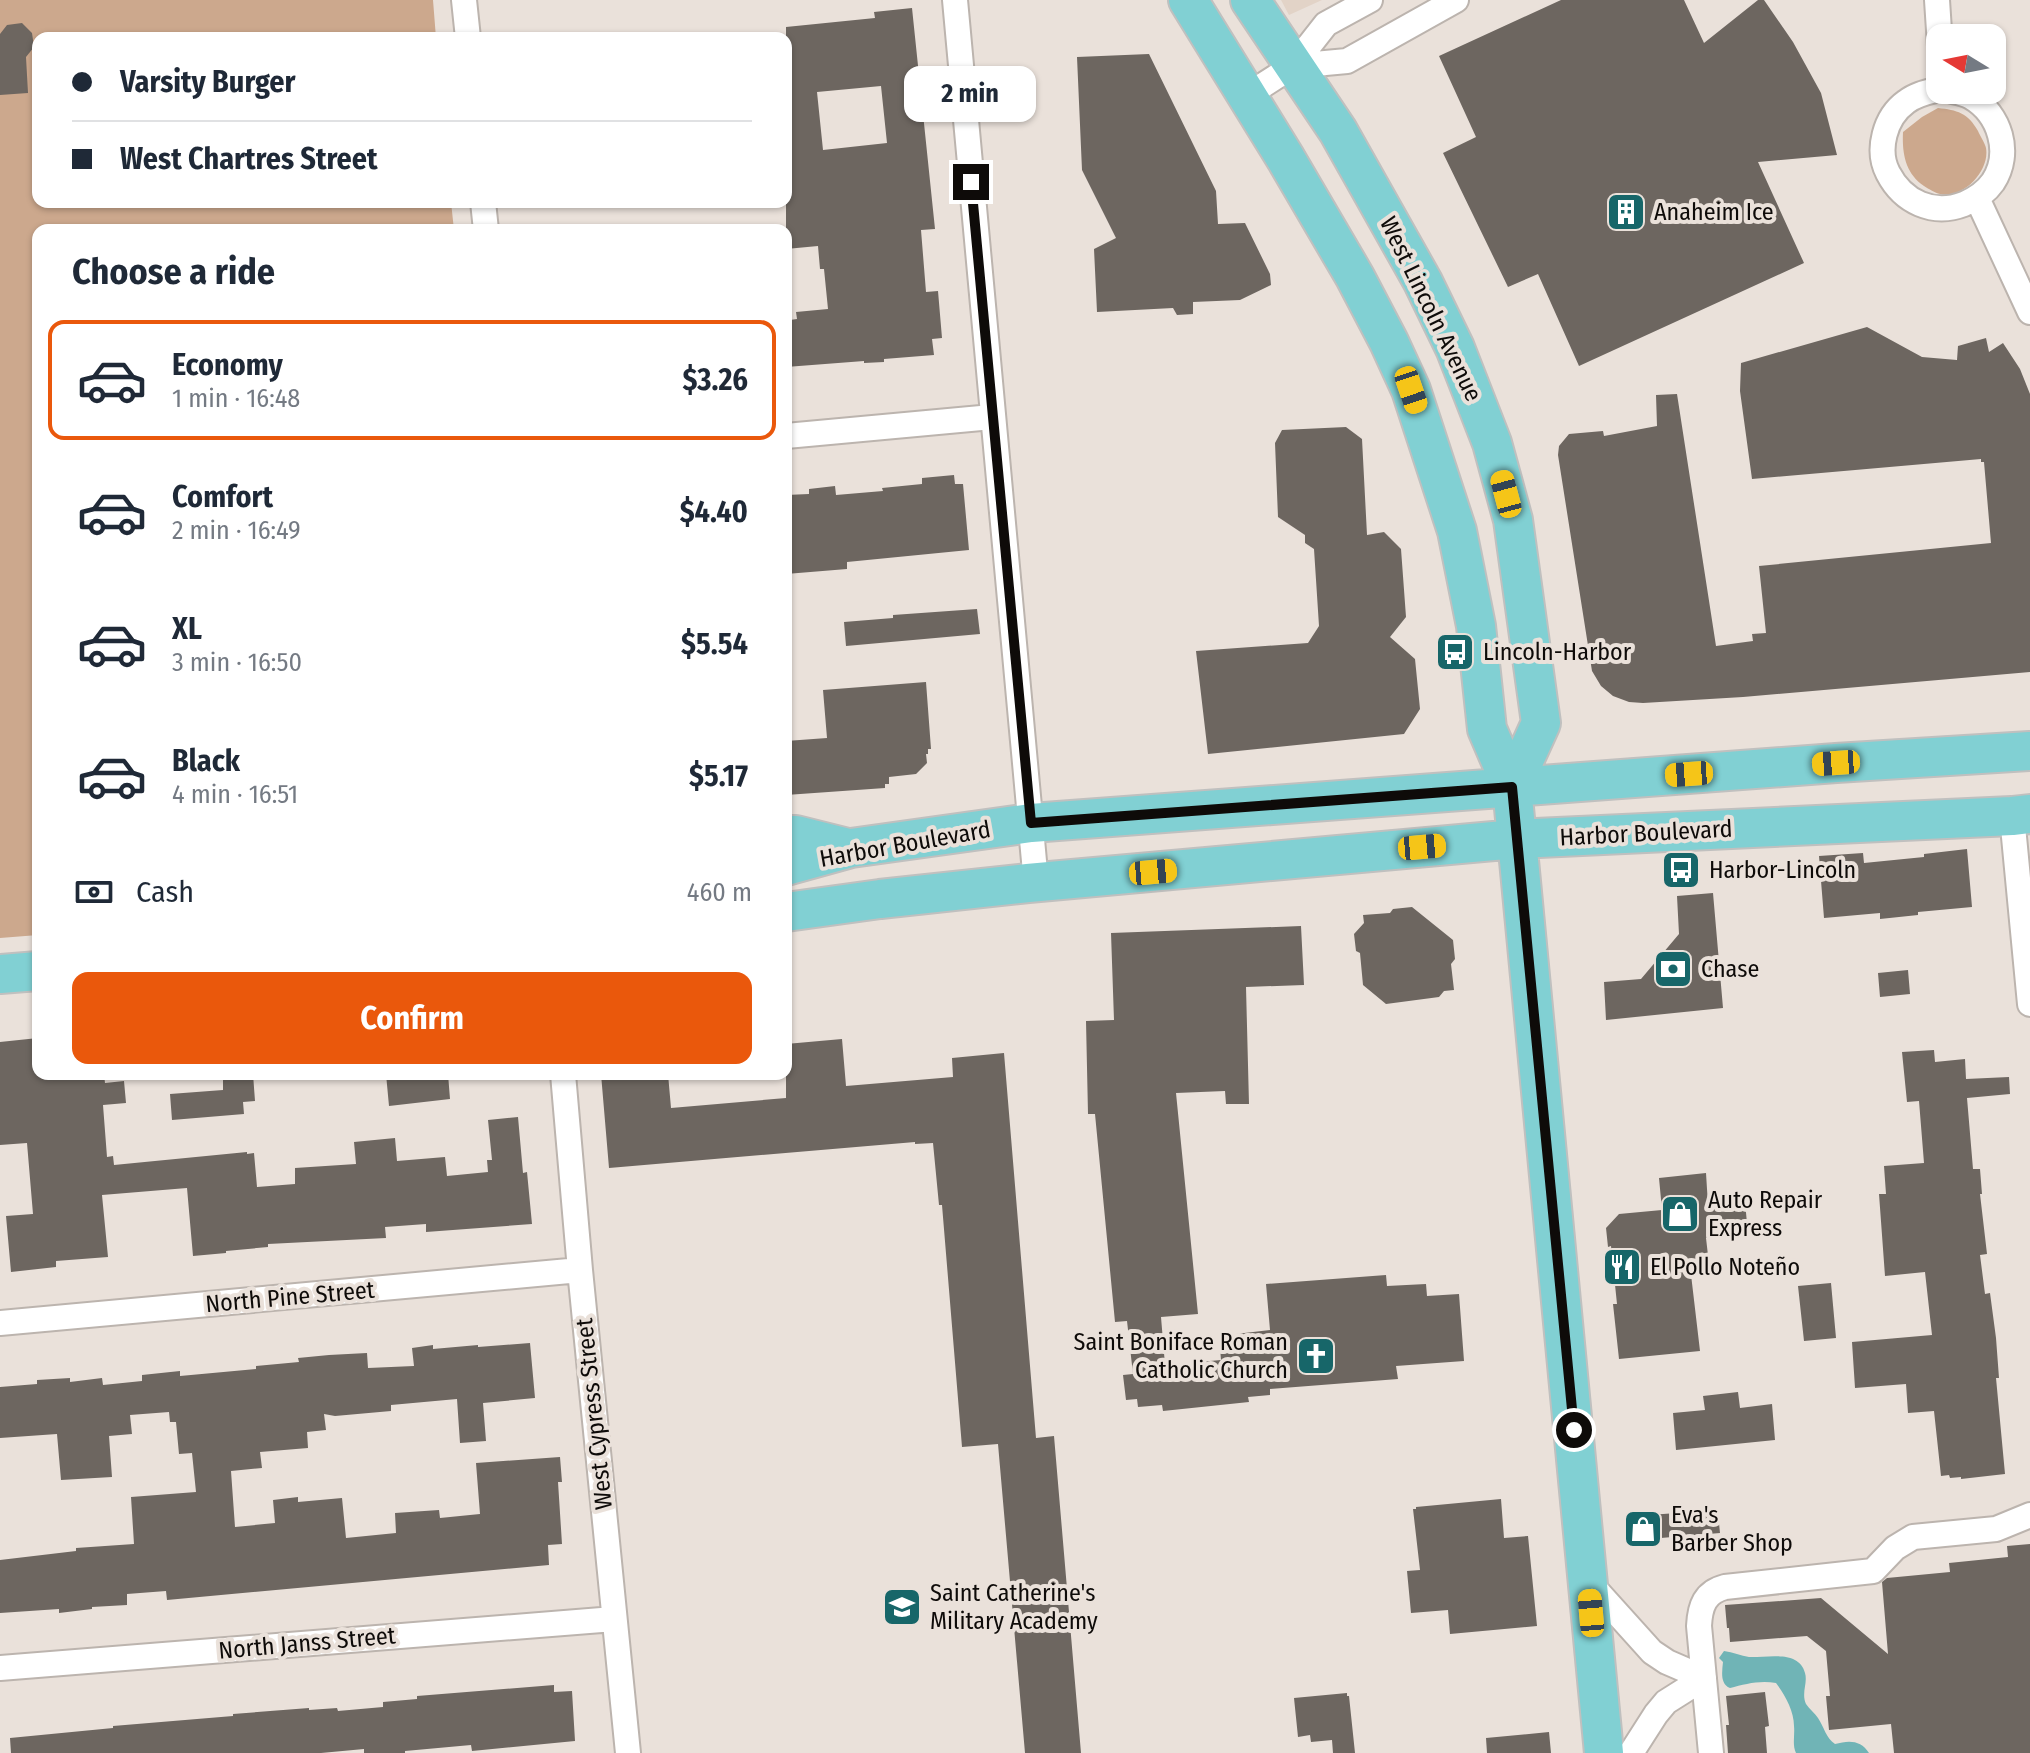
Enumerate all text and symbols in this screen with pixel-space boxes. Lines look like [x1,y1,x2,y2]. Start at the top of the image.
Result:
north arrow [1926,24,2006,104]
map controls [1926,24,2006,104]
text: Varsity Burger [120,64,296,100]
callout: 2 min [905,66,1037,122]
text: 2 min [941,78,999,109]
text: West Chartres Street [120,141,378,177]
route end [953,164,989,200]
building icon: Anaheim Ice [1605,191,1647,233]
place label: Anaheim Ice [1654,198,1774,226]
street label: West Lincoln Avenue [1374,212,1488,406]
text: Choose a ride [72,250,275,294]
icon: car [76,344,148,416]
text: Economy [172,347,283,383]
text: $3.26 [682,362,748,398]
car [1392,363,1430,417]
text: 1 min · 16:48 [172,383,300,414]
car [1488,468,1524,520]
icon: car [76,476,148,548]
text: Comfort [172,479,273,515]
text: $4.40 [680,494,748,530]
text: 2 min · 16:49 [172,515,301,546]
icon: car [76,608,148,680]
text: XL [172,611,202,647]
text: $5.54 [681,626,748,662]
bus stop icon: Lincoln-Harbor [1434,631,1476,673]
place label: Lincoln-Harbor [1483,638,1632,666]
text: 3 min · 16:50 [172,647,302,678]
icon: car [76,740,148,812]
text: Black [172,743,240,779]
car [1811,749,1861,777]
text: $5.17 [689,758,748,794]
car [1664,760,1714,788]
text: 4 min · 16:51 [172,779,298,810]
street label: Harbor Boulevard [1559,814,1733,852]
street label: Harbor Boulevard [817,815,993,873]
car [1397,833,1447,861]
bus stop icon: Harbor-Lincoln [1660,849,1702,891]
place label: Harbor-Lincoln [1709,856,1856,884]
car [1128,858,1178,886]
icon: cash [72,870,116,914]
text: Cash [136,874,194,910]
text: 460 m [687,877,752,908]
bank icon: Chase [1652,948,1694,990]
place label: Chase [1701,955,1759,983]
button: Confirm [72,972,752,1064]
place label: Auto Repair Express [1708,1186,1823,1242]
shop icon: Auto Repair Express [1659,1193,1701,1235]
restaurant icon: El Pollo Noteño [1601,1246,1643,1288]
place label: El Pollo Noteño [1650,1253,1800,1281]
street label: North Pine Street [204,1276,376,1318]
street label: West Cypress Street [570,1317,618,1511]
place label: Saint Boniface Roman Catholic Church [1074,1328,1288,1384]
church icon: Saint Boniface Roman Catholic Church [1295,1335,1337,1377]
route start [1556,1412,1592,1448]
place label: Eva's Barber Shop [1671,1501,1793,1557]
shop icon: Eva's Barber Shop [1622,1508,1664,1550]
place label: Saint Catherine's Military Academy [930,1579,1098,1635]
school or university icon: Saint Catherine's Military Academy [881,1586,923,1628]
car [1577,1588,1605,1638]
street label: North Janss Street [217,1621,397,1665]

